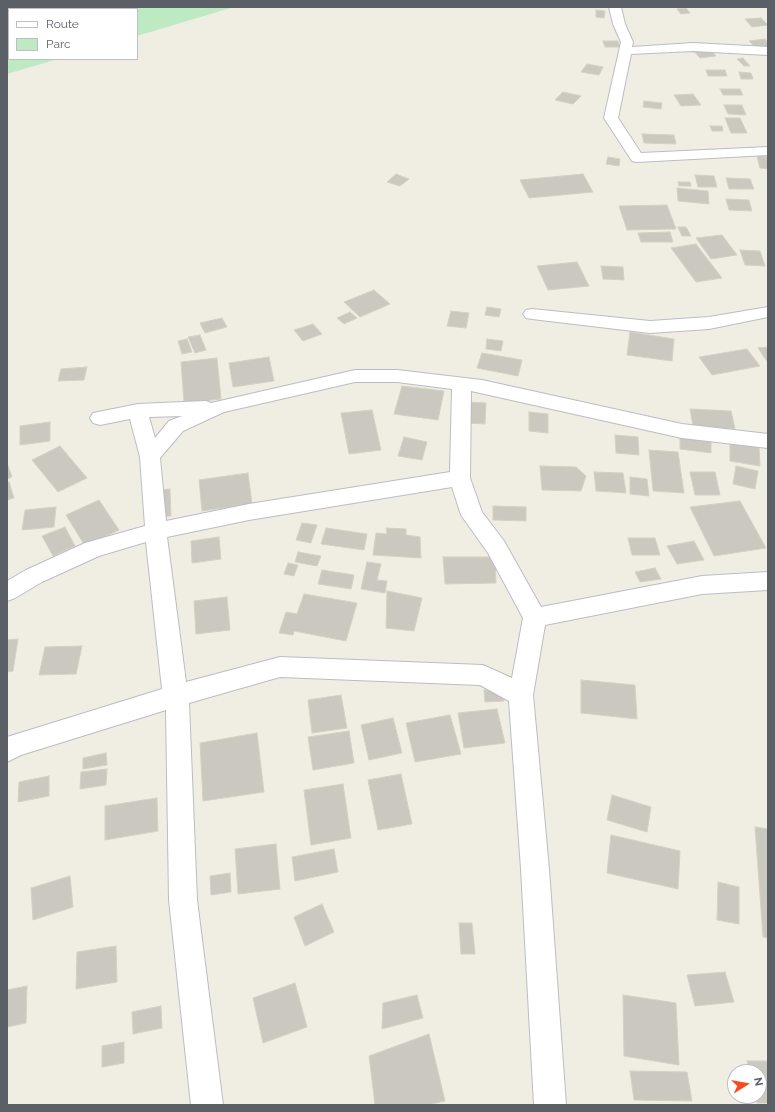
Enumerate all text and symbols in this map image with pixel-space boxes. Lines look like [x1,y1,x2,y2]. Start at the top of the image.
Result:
legend [8,8,138,60]
text: Route [46,17,79,31]
text: Parc [46,37,71,51]
north arrow [727,1064,767,1104]
text: N [751,1076,765,1087]

